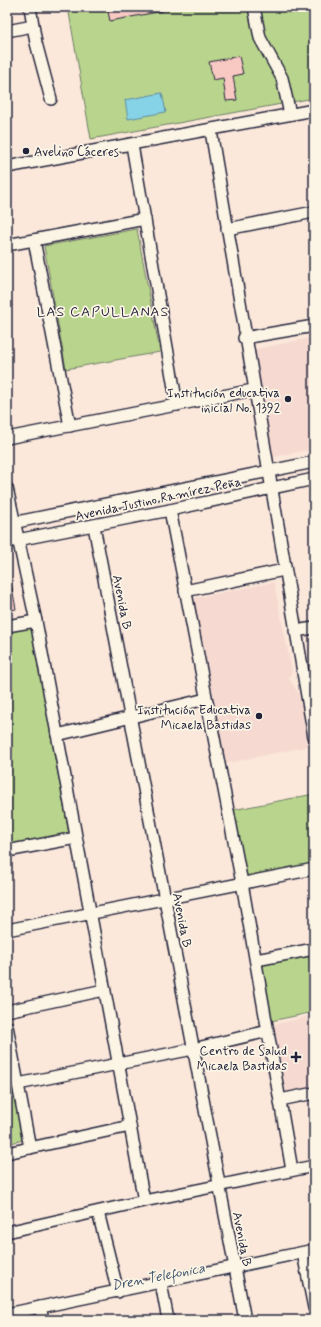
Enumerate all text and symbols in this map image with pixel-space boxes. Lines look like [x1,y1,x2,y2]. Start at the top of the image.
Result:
place label: Avelino Cáceres [34,144,119,161]
marker: Avelino Cáceres [21,146,31,156]
district label: LAS CAPULLANAS [37,303,169,321]
place label: Institución educativa inicial No. 1392 [167,385,281,417]
marker: Institución educativa inicial No. 1392 [283,394,293,404]
street label: Avenida Justino Ramírez Peña [74,474,243,525]
street label: Avenida B [108,573,135,631]
place label: Institución Educativa Micaela Bastidas [137,702,251,734]
marker: Institución Educativa Micaela Bastidas [254,711,264,721]
street label: Avenida B [168,891,195,949]
place label: Centro de Salud Micaela Bastidas [197,1043,287,1075]
marker: Centro de Salud Micaela Bastidas [290,1051,302,1063]
street label: Avenida B [228,1210,255,1268]
water label: Dren Telefonica [110,1259,207,1297]

